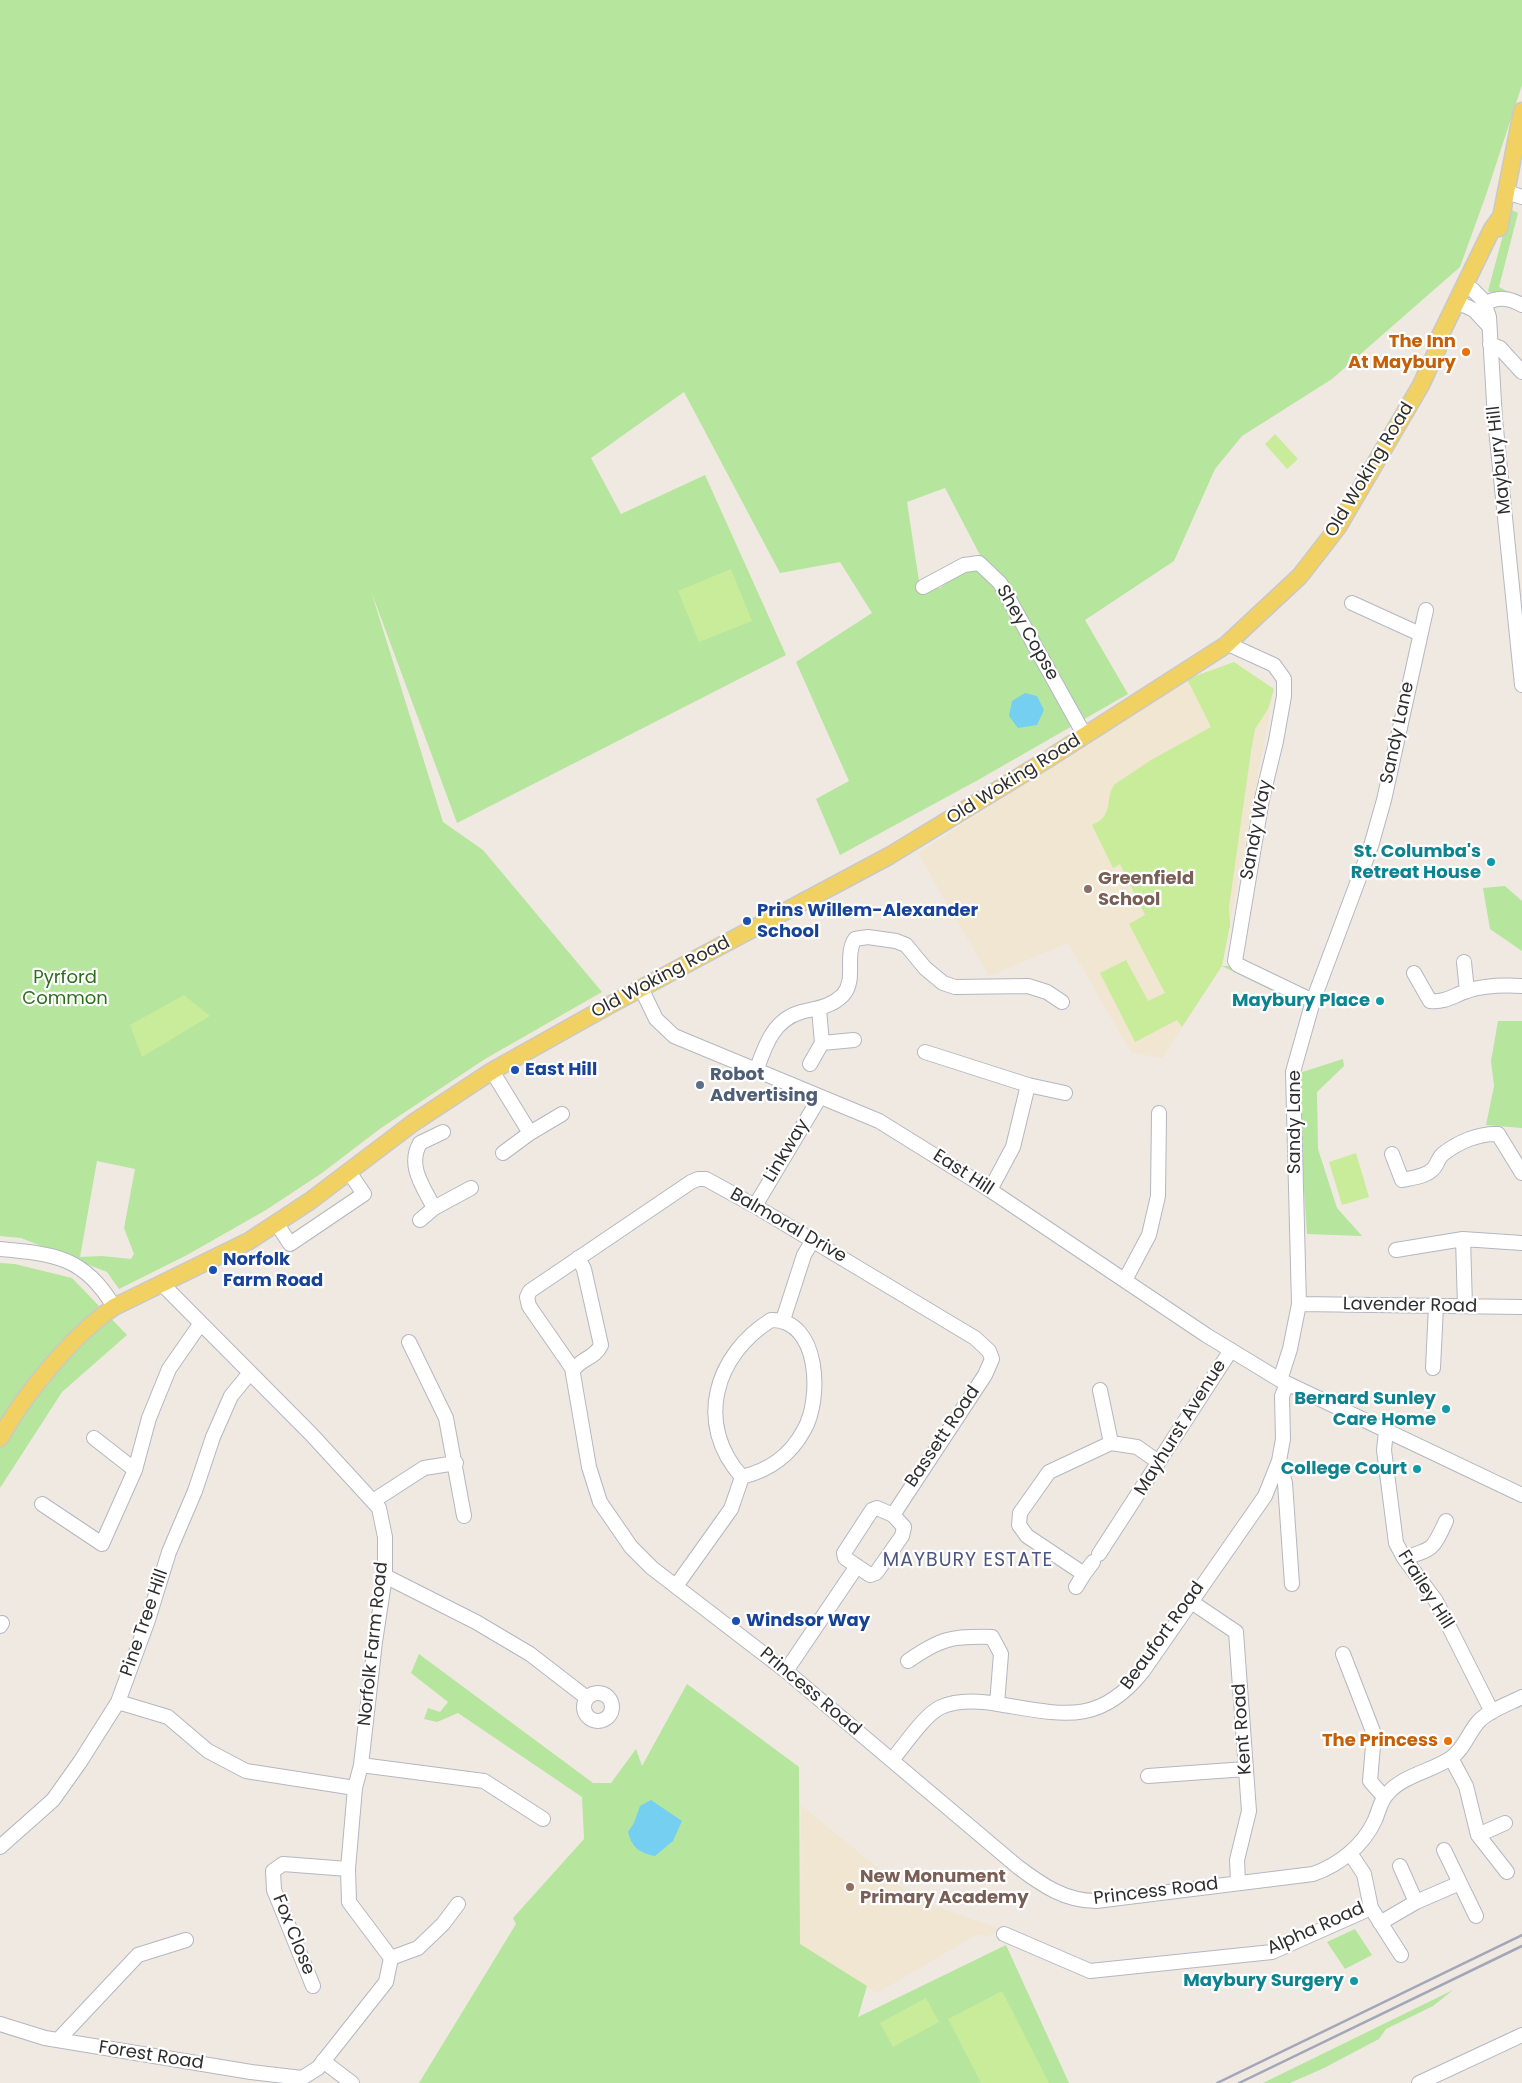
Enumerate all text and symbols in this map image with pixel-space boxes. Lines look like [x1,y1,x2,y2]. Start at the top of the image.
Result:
place label: The Inn At Maybury [1348,331,1456,374]
marker: The Inn At Maybury [1460,346,1472,358]
street label: Old Woking Road [1321,399,1419,541]
street label: Maybury Hill [1484,405,1516,515]
street label: Shey Copse [991,582,1063,684]
street label: Sandy Lane [1377,680,1419,786]
street label: Old Woking Road [943,730,1085,830]
street label: Sandy Way [1237,778,1277,882]
place label: St. Columba's Retreat House [1351,841,1481,884]
marker: St. Columba's Retreat House [1485,856,1497,868]
place label: Greenfield School [1098,868,1194,911]
marker: Greenfield School [1082,883,1094,895]
place label: Prins Willem-Alexander School [757,900,978,942]
marker: Prins Willem-Alexander School [741,915,753,927]
street label: Old Woking Road [588,932,734,1024]
park label: Pyrford Common [22,967,108,1010]
place label: Maybury Place [1232,990,1370,1012]
marker: Maybury Place [1374,995,1386,1007]
place label: East Hill [525,1059,597,1081]
marker: East Hill [509,1064,521,1076]
place label: Robot Advertising [710,1064,818,1106]
street label: Sandy Lane [1284,1070,1306,1174]
marker: Robot Advertising [694,1079,706,1091]
street label: Linkway [760,1115,814,1187]
street label: East Hill [929,1145,997,1201]
street label: Balmoral Drive [726,1184,850,1268]
place label: Norfolk Farm Road [223,1249,323,1292]
marker: Norfolk Farm Road [207,1264,219,1276]
street label: Lavender Road [1343,1294,1477,1318]
street label: Mayhurst Avenue [1131,1356,1231,1500]
street label: Bassett Road [901,1382,985,1492]
place label: Bernard Sunley Care Home [1294,1388,1436,1430]
marker: Bernard Sunley Care Home [1440,1403,1452,1415]
place label: College Court [1281,1458,1407,1480]
marker: College Court [1411,1463,1423,1475]
street label: Frailey Hill [1392,1547,1458,1633]
district label: MAYBURY ESTATE [881,1550,1055,1572]
street label: Norfolk Farm Road [355,1561,393,1727]
street label: Pine Tree Hill [117,1567,173,1679]
street label: Beaufort Road [1117,1578,1209,1694]
place label: Windsor Way [746,1610,870,1632]
marker: Windsor Way [730,1615,742,1627]
street label: Princess Road [755,1643,865,1741]
street label: Kent Road [1229,1683,1257,1775]
place label: The Princess [1322,1730,1438,1752]
marker: The Princess [1442,1735,1454,1747]
place label: New Monument Primary Academy [860,1866,1029,1908]
street label: Princess Road [1092,1874,1220,1910]
marker: New Monument Primary Academy [844,1881,856,1893]
street label: Fox Close [267,1892,319,1978]
street label: Alpha Road [1264,1898,1368,1960]
place label: Maybury Surgery [1183,1970,1344,1992]
marker: Maybury Surgery [1348,1975,1360,1987]
street label: Forest Road [97,2037,205,2075]

